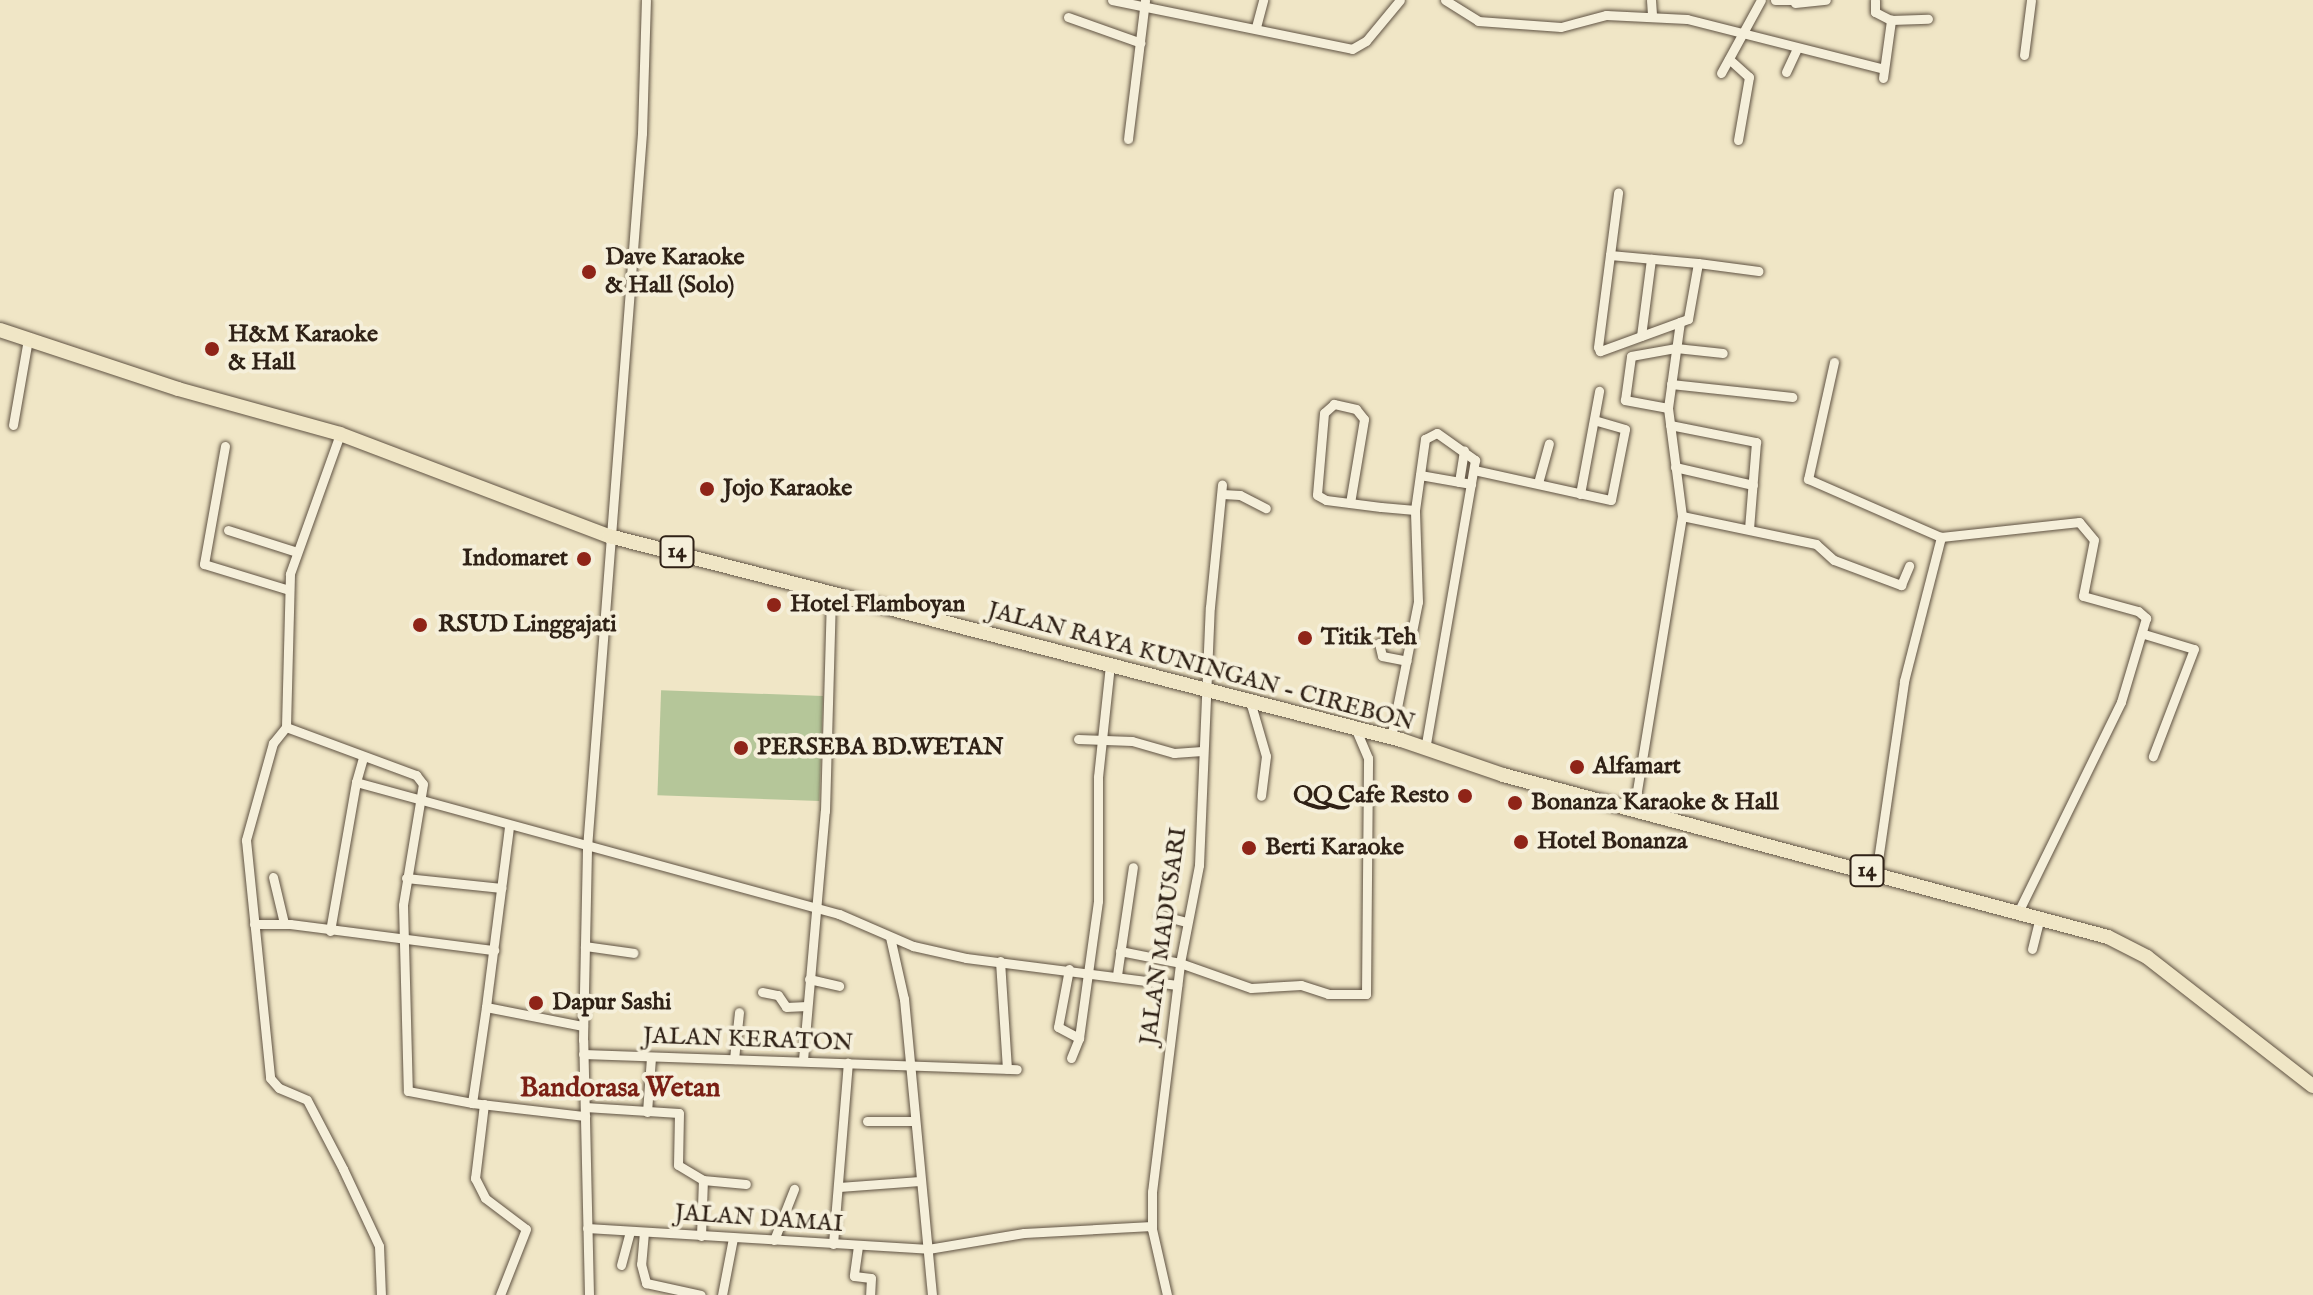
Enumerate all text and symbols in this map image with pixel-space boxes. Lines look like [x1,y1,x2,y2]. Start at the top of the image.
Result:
place label: Dave Karaoke & Hall (Solo) [605,244,745,300]
marker: Dave Karaoke & Hall (Solo) [580,263,598,281]
place label: H&M Karaoke & Hall [228,321,378,377]
marker: H&M Karaoke & Hall [203,340,221,358]
place label: Jojo Karaoke [723,475,852,503]
marker: Jojo Karaoke [698,480,716,498]
road number: 14 [659,534,695,570]
place label: Indomaret [462,545,568,573]
marker: Indomaret [575,550,593,568]
place label: Hotel Flamboyan [790,591,965,619]
marker: Hotel Flamboyan [765,596,783,614]
street label: JALAN RAYA KUNINGAN - CIREBON [984,596,1418,738]
place label: RSUD Linggajati [438,611,617,639]
marker: RSUD Linggajati [409,614,431,636]
place label: Titik Teh [1321,624,1417,652]
marker: Titik Teh [1296,629,1314,647]
place label: PERSEBA BD.WETAN [757,734,1004,762]
marker: PERSEBA BD.WETAN [732,739,750,757]
place label: Alfamart [1593,753,1681,781]
marker: Alfamart [1568,758,1586,776]
place label: QQ Cafe Resto [1293,782,1449,810]
marker: QQ Cafe Resto [1456,787,1474,805]
place label: Bonanza Karaoke & Hall [1531,789,1778,817]
marker: Bonanza Karaoke & Hall [1506,794,1524,812]
street label: JALAN MADUSARI [1134,825,1194,1047]
place label: Hotel Bonanza [1537,828,1687,856]
marker: Hotel Bonanza [1512,833,1530,851]
place label: Berti Karaoke [1265,834,1404,862]
marker: Berti Karaoke [1240,839,1258,857]
road number: 14 [1849,853,1885,889]
place label: Dapur Sashi [552,989,671,1017]
marker: Dapur Sashi [527,994,545,1012]
street label: JALAN KERATON [642,1022,854,1058]
district label: Bandorasa Wetan [520,1072,720,1106]
street label: JALAN DAMAI [674,1199,844,1239]

